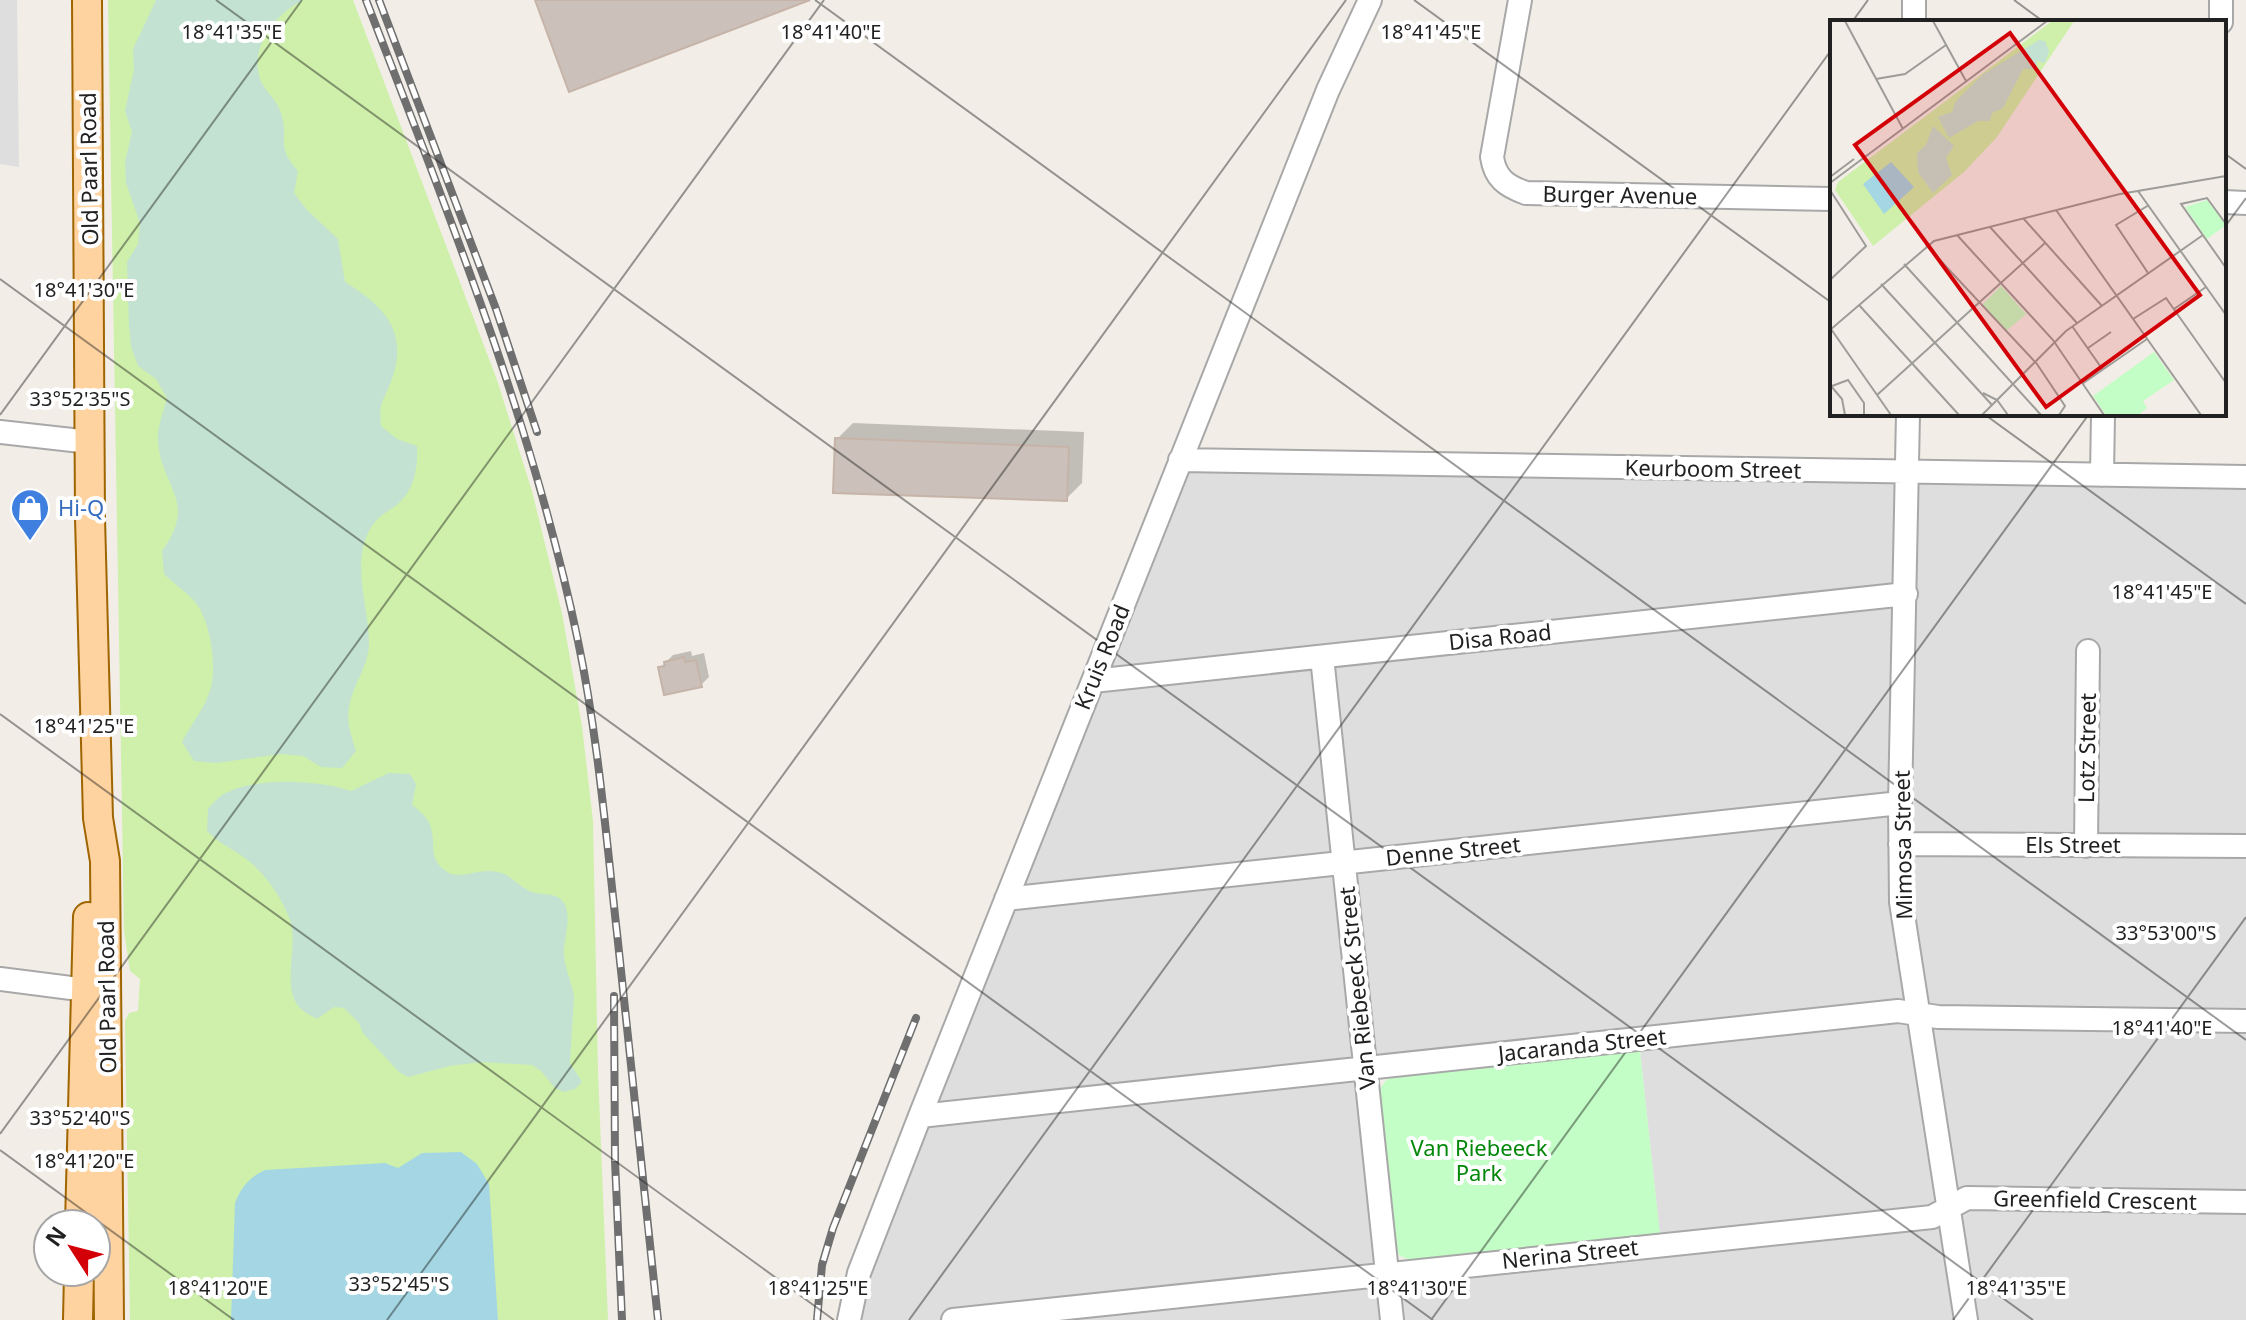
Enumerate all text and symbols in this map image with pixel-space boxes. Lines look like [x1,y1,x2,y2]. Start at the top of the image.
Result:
text: 18°41'35"E [182,18,282,45]
text: 18°41'40"E [781,18,881,45]
text: 18°41'45"E [1381,18,1481,45]
inset map [1830,20,2226,416]
street label: Old Paarl Road [72,92,104,246]
street label: Burger Avenue [1542,178,1698,210]
text: 18°41'30"E [34,276,134,303]
text: 33°52'35"S [30,385,130,412]
street label: Keurboom Street [1624,451,1802,485]
shop icon: Hi-Q [9,487,51,542]
place label: Hi-Q [58,492,104,522]
text: 18°41'45"E [2112,578,2212,605]
street label: Kruis Road [1066,599,1136,714]
street label: Disa Road [1447,616,1553,656]
street label: Lotz Street [2070,693,2102,803]
text: 18°41'25"E [34,712,134,739]
street label: Mimosa Street [1886,770,1918,920]
street label: Denne Street [1384,828,1522,872]
street label: Els Street [2025,829,2121,859]
street label: Van Riebeeck Street [1330,885,1382,1091]
text: 33°53'00"S [2116,919,2216,946]
street label: Old Paarl Road [90,920,122,1074]
text: 18°41'40"E [2112,1014,2212,1041]
street label: Jacaranda Street [1494,1020,1667,1068]
text: 33°52'40"S [30,1104,130,1131]
park label: Van Riebeeck Park [1411,1132,1548,1187]
text: 18°41'20"E [34,1147,134,1174]
street label: Greenfield Crescent [1993,1182,2197,1216]
north arrow [32,1208,112,1288]
text: N [38,1220,72,1252]
street label: Nerina Street [1500,1231,1640,1275]
text: 33°52'45"S [349,1270,449,1297]
text: 18°41'20"E [168,1274,268,1301]
text: 18°41'25"E [768,1274,868,1301]
text: 18°41'30"E [1367,1274,1467,1301]
text: 18°41'35"E [1966,1274,2066,1301]

